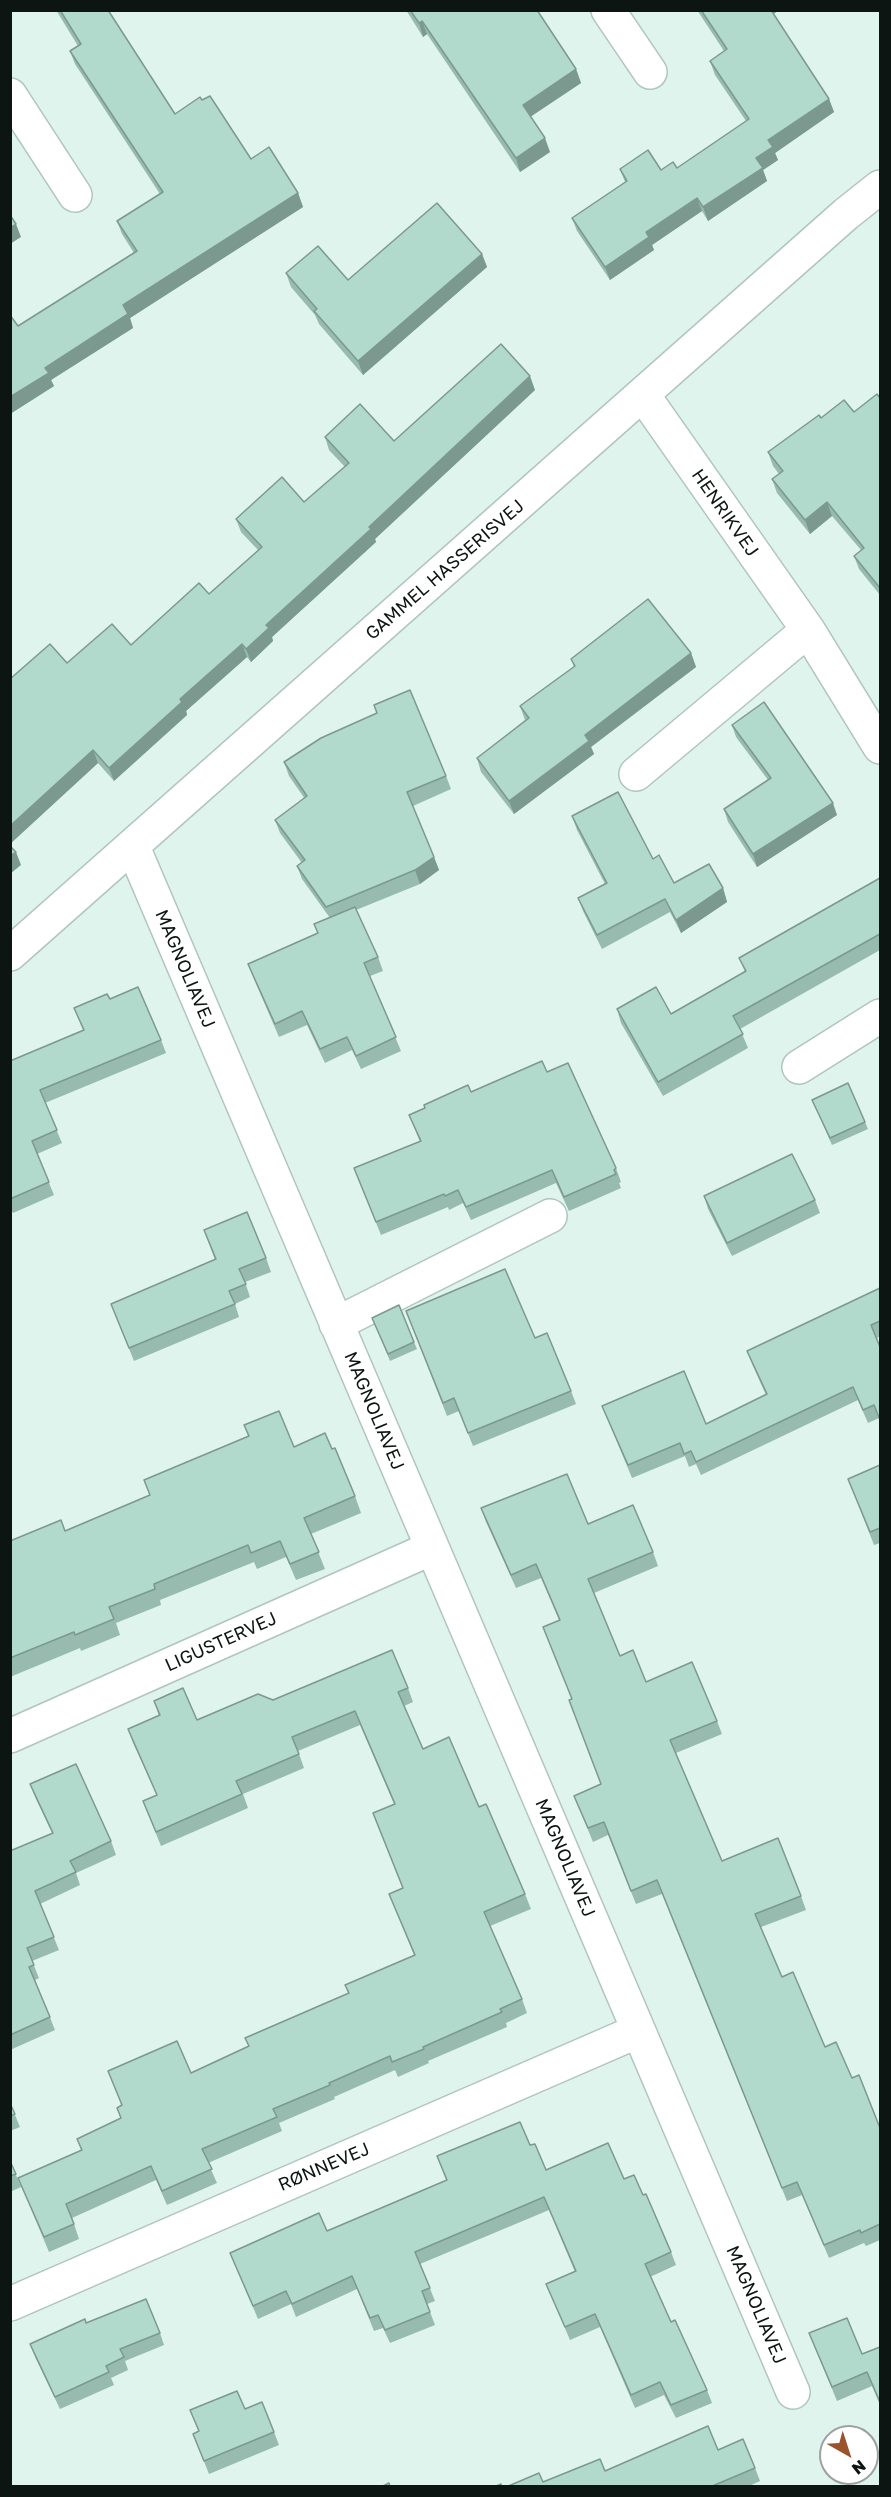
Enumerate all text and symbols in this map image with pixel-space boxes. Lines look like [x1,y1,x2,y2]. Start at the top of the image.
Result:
street label: HENRIKVEJ [687,465,763,561]
street label: GAMMEL HASSERISVEJ [361,495,529,645]
street label: MAGNOLIAVEJ [150,907,220,1031]
street label: MAGNOLIAVEJ [339,1349,409,1473]
street label: LIGUSTERVEJ [162,1608,280,1676]
street label: MAGNOLIAVEJ [530,1796,600,1920]
street label: RØNNEVEJ [275,2138,373,2196]
street label: MAGNOLIAVEJ [721,2243,791,2367]
north arrow [819,2425,879,2485]
text: N [848,2456,870,2479]

